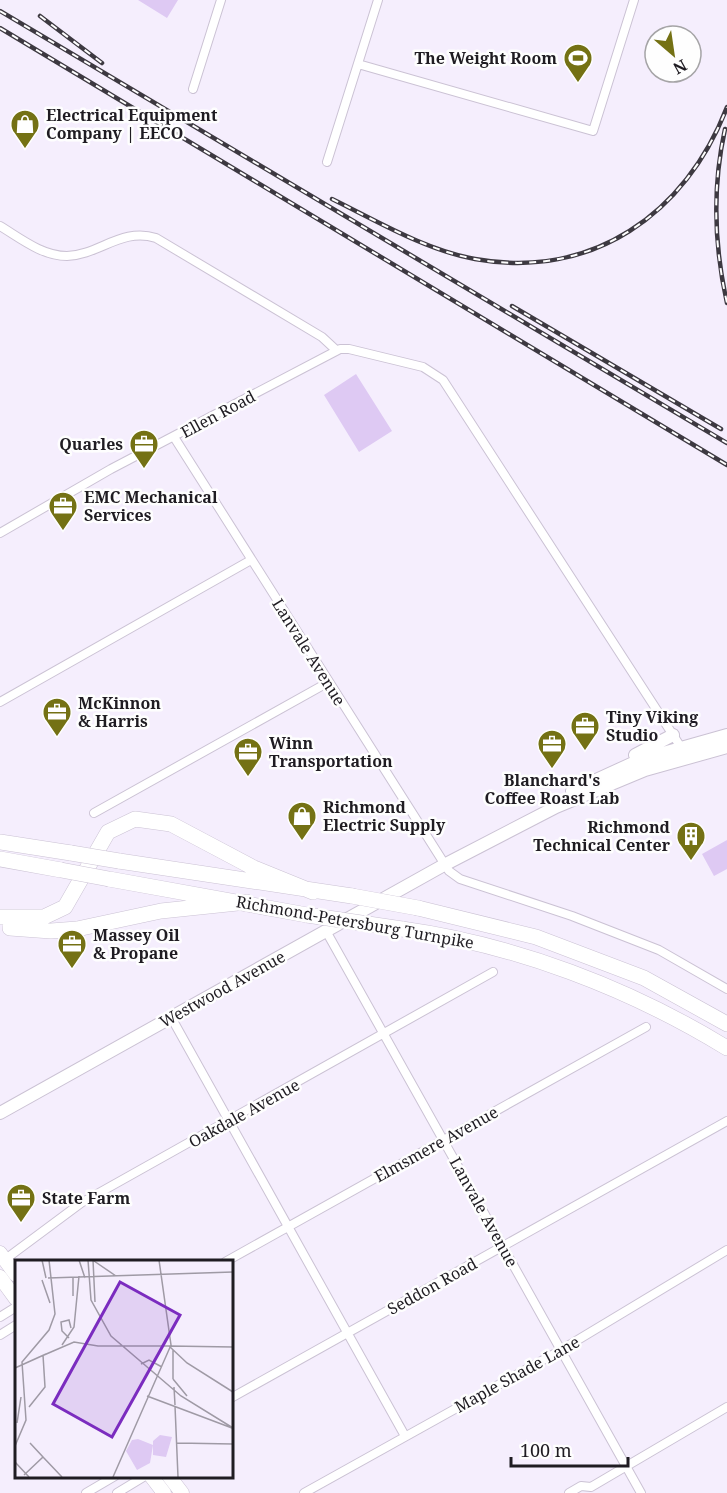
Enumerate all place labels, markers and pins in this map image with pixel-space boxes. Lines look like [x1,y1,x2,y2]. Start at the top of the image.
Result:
sports icon: The Weight Room [562,42,594,84]
place label: The Weight Room [415,47,557,69]
place label: Electrical Equipment Company | EECO [46,104,218,144]
shop icon: Electrical Equipment Company | EECO [9,108,41,150]
office icon: Quarles [128,428,160,470]
place label: Quarles [59,433,123,455]
place label: EMC Mechanical Services [84,486,218,526]
office icon: EMC Mechanical Services [47,490,79,532]
place label: McKinnon & Harris [78,692,161,732]
office icon: McKinnon & Harris [41,696,73,738]
place label: Tiny Viking Studio [606,706,698,746]
office icon: Tiny Viking Studio [569,710,601,752]
office icon: Blanchard's Coffee Roast Lab [536,728,568,770]
place label: Winn Transportation [269,732,393,772]
office icon: Winn Transportation [232,736,264,778]
place label: Blanchard's Coffee Roast Lab [485,769,619,809]
place label: Richmond Electric Supply [323,796,446,836]
shop icon: Richmond Electric Supply [286,800,318,842]
place label: Richmond Technical Center [533,816,671,856]
building icon: Richmond Technical Center [675,820,707,862]
place label: Massey Oil & Propane [93,924,180,964]
office icon: Massey Oil & Propane [56,928,88,970]
office icon: State Farm [5,1182,37,1224]
place label: State Farm [42,1187,130,1209]

